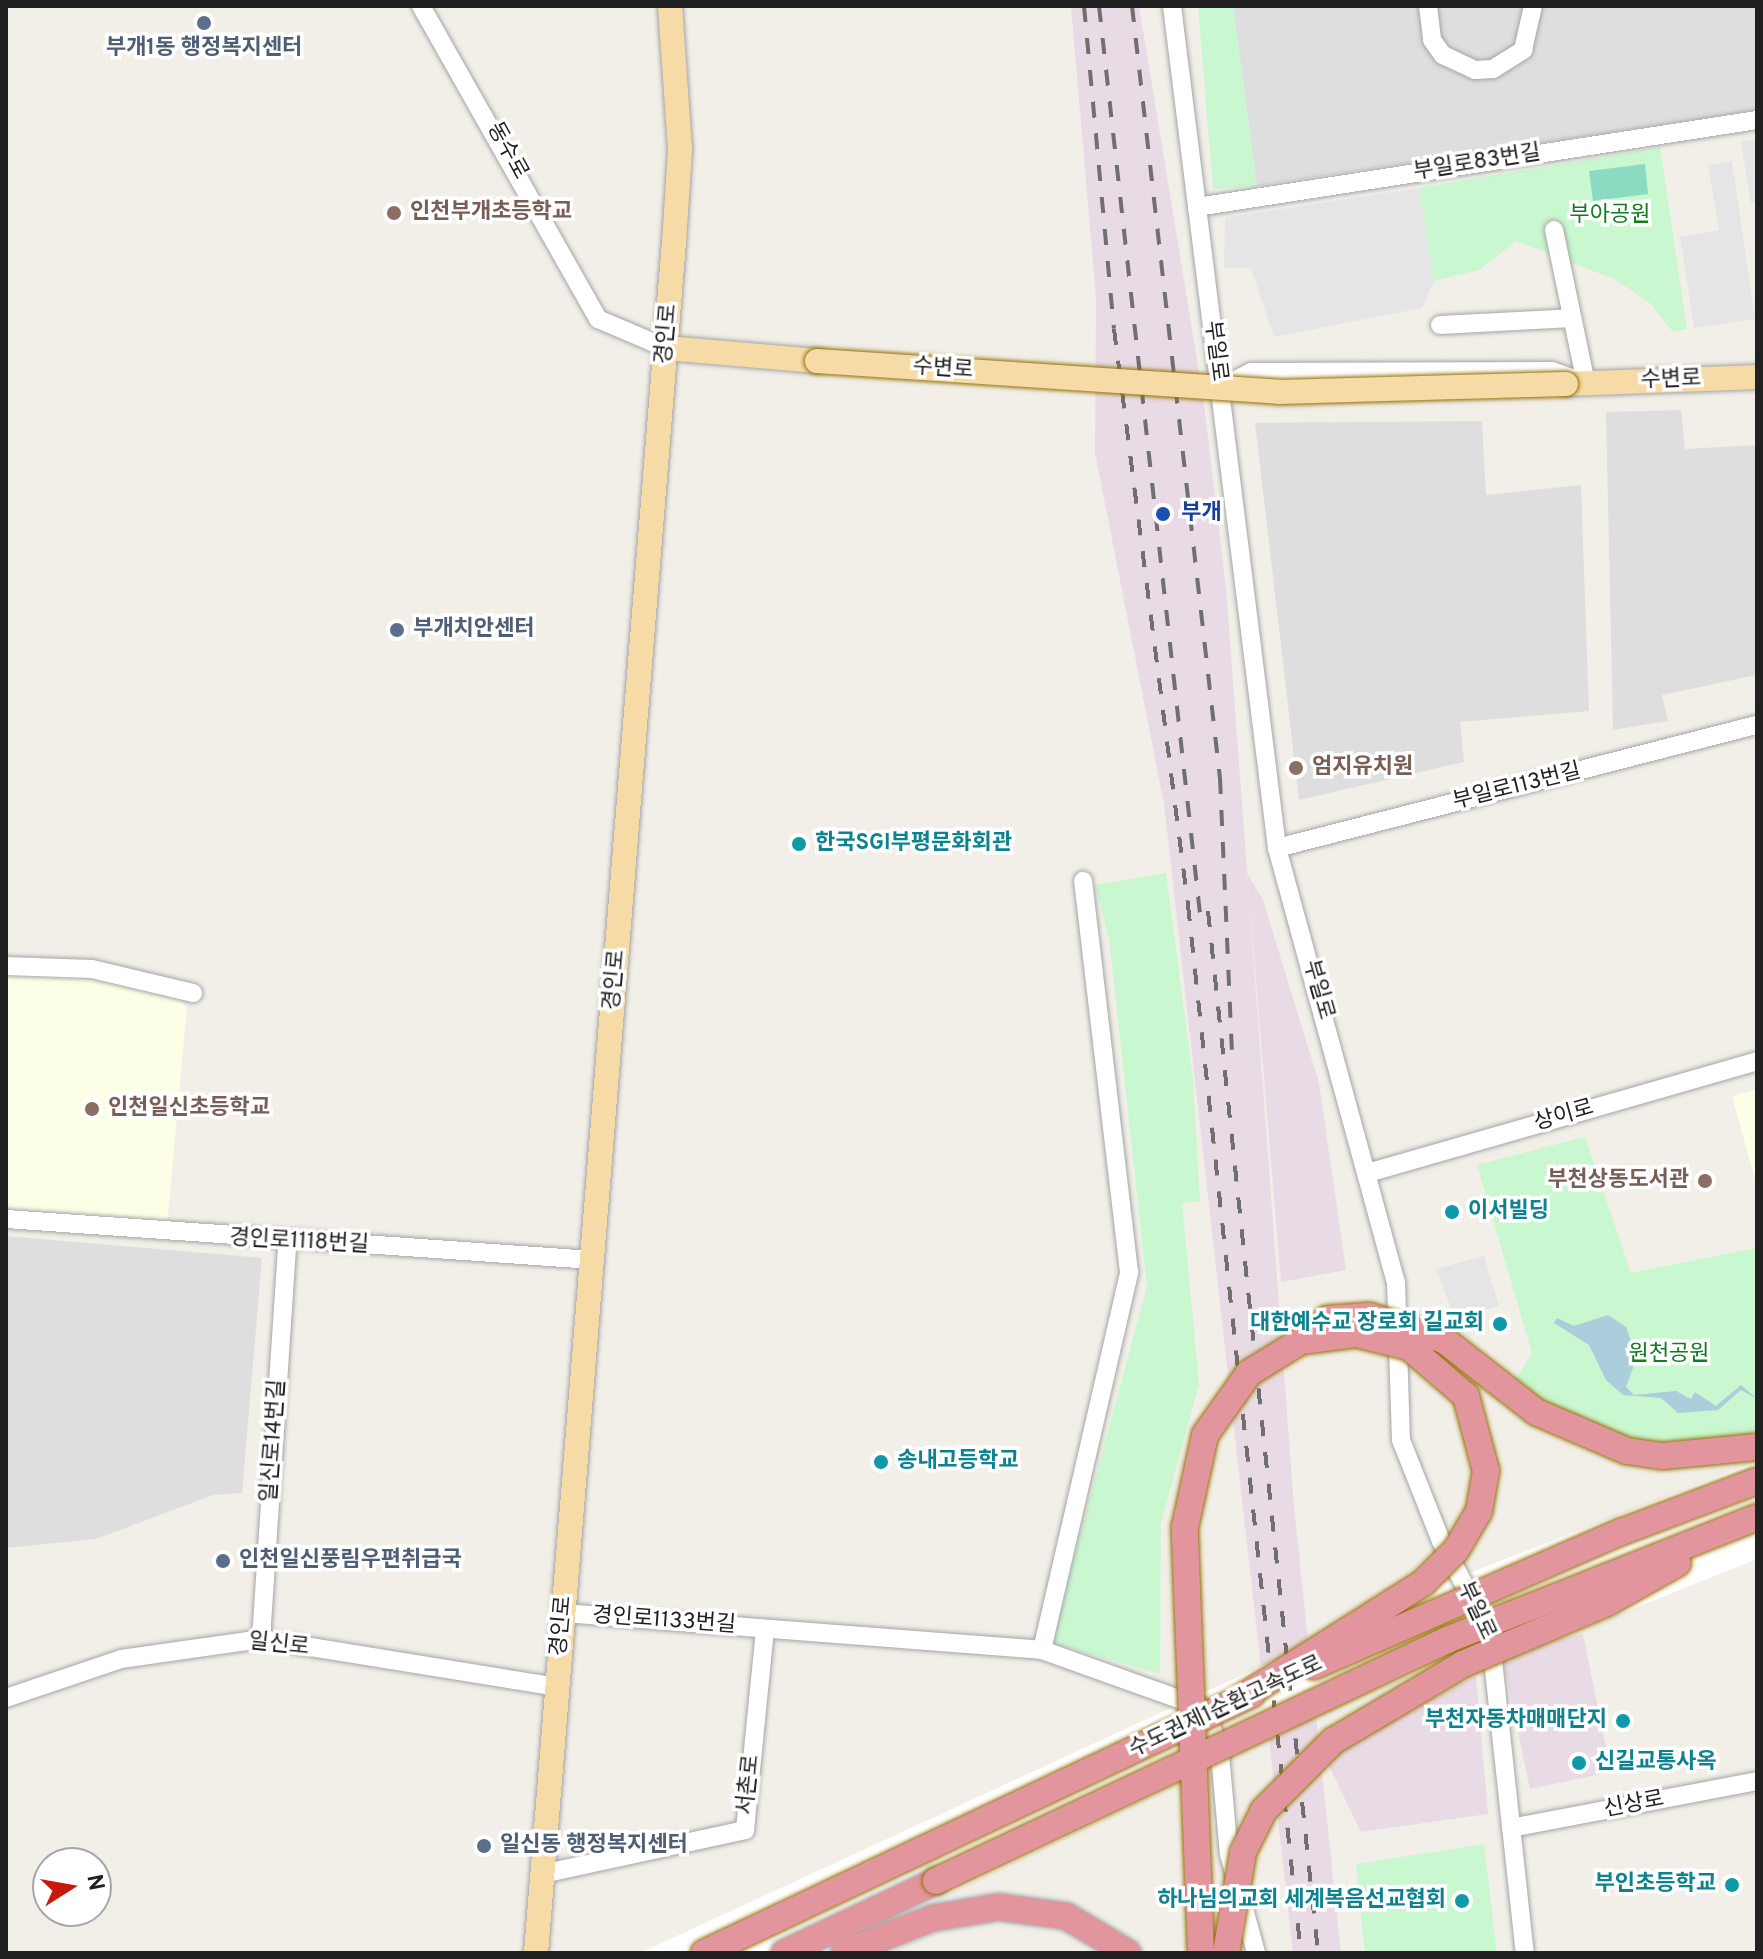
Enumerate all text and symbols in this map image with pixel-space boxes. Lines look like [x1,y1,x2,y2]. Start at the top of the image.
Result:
marker: 부개1동 행정복지센터 [195,14,213,32]
place label: 부개1동 행정복지센터 [106,36,302,62]
street label: 동수로 [481,118,533,184]
street label: 부일로83번길 [1412,140,1542,186]
place label: 인천부개초등학교 [410,200,572,226]
park label: 부아공원 [1570,203,1650,229]
marker: 인천부개초등학교 [385,204,403,222]
street label: 경인로 [651,303,683,365]
street label: 부일로 [1198,319,1232,383]
street label: 수변로 [912,354,974,384]
street label: 수변로 [1640,366,1702,394]
place label: 부개 [1181,501,1221,527]
marker: 부개 [1152,503,1174,525]
place label: 부개치안센터 [413,617,534,643]
marker: 부개치안센터 [388,621,406,639]
place label: 엄지유치원 [1312,755,1413,781]
street label: 부일로113번길 [1450,758,1584,816]
marker: 엄지유치원 [1287,759,1305,777]
place label: 한국SGI부평문화회관 [815,831,1012,857]
marker: 한국SGI부평문화회관 [790,835,808,853]
street label: 경인로 [599,949,631,1011]
street label: 부일로 [1297,957,1339,1023]
street label: 상이로 [1531,1095,1597,1137]
place label: 인천일신초등학교 [108,1096,270,1122]
marker: 인천일신초등학교 [83,1100,101,1118]
place label: 부천상동도서관 [1547,1168,1689,1194]
marker: 부천상동도서관 [1696,1172,1714,1190]
place label: 이서빌딩 [1468,1199,1549,1225]
marker: 이서빌딩 [1443,1203,1461,1221]
street label: 경인로1118번길 [229,1225,369,1259]
place label: 대한예수교 장로회 길교회 [1250,1311,1484,1337]
marker: 대한예수교 장로회 길교회 [1491,1315,1509,1333]
park label: 원천공원 [1629,1342,1709,1368]
street label: 일신로14번길 [257,1379,291,1503]
place label: 송내고등학교 [897,1449,1018,1475]
marker: 송내고등학교 [872,1453,890,1471]
place label: 인천일신풍림우편취급국 [239,1548,462,1574]
marker: 인천일신풍림우편취급국 [214,1552,232,1570]
street label: 부일로 [1451,1578,1501,1644]
street label: 경인로 [546,1595,578,1657]
street label: 경인로1133번길 [591,1603,737,1639]
street label: 일신로 [247,1629,311,1661]
street label: 수도권제1순환고속도로 [1125,1651,1327,1763]
place label: 부천자동차매매단지 [1425,1708,1607,1734]
marker: 부천자동차매매단지 [1614,1712,1632,1730]
place label: 신길교통사옥 [1595,1750,1716,1776]
street label: 서촌로 [733,1753,765,1817]
marker: 신길교통사옥 [1570,1754,1588,1772]
street label: 신상로 [1602,1786,1666,1824]
place label: 일신동 행정복지센터 [500,1833,688,1859]
marker: 일신동 행정복지센터 [475,1837,493,1855]
north arrow [32,1847,112,1927]
text: N [79,1872,109,1893]
place label: 부인초등학교 [1595,1872,1716,1898]
marker: 부인초등학교 [1723,1876,1741,1894]
place label: 하나님의교회 세계복음선교협회 [1157,1888,1446,1914]
marker: 하나님의교회 세계복음선교협회 [1453,1892,1471,1910]

